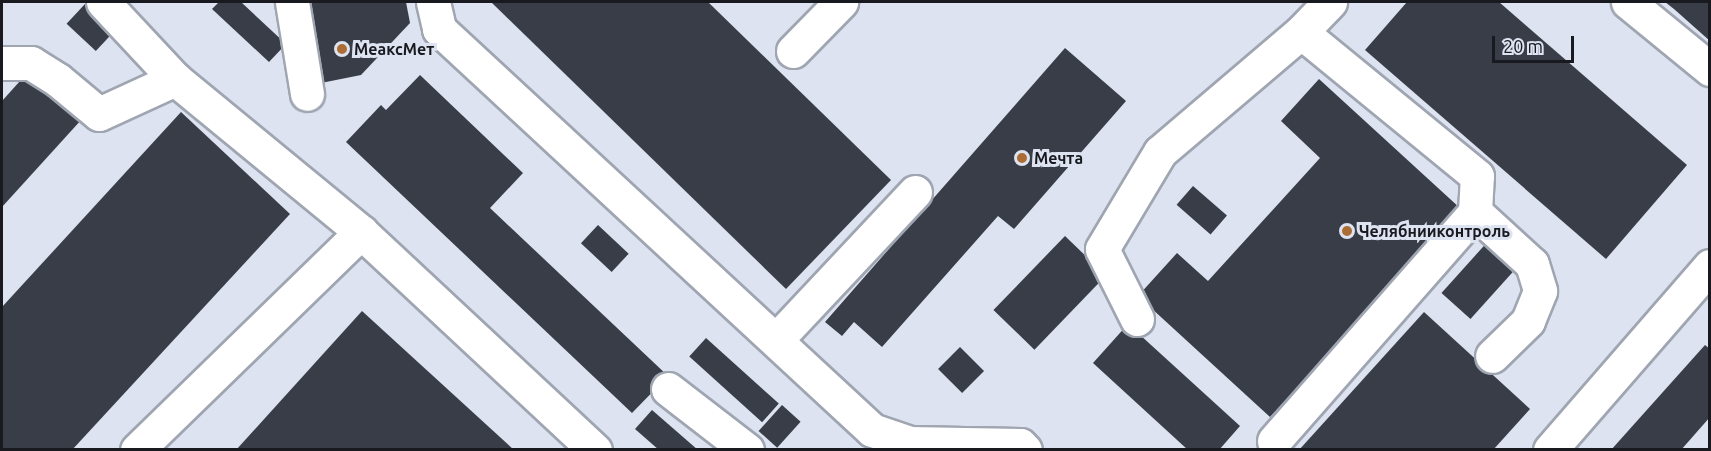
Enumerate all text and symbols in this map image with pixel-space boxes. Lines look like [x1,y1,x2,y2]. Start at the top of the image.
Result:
scale bar [1495,24,1578,62]
text: 20 m [1503,36,1543,56]
place label: МеаксМет [354,39,434,59]
marker: МеаксМет [335,42,349,56]
place label: Мечта [1034,148,1083,168]
marker: Мечта [1015,151,1029,165]
place label: Челябнииконтроль [1359,221,1510,241]
marker: Челябнииконтроль [1340,224,1354,238]

